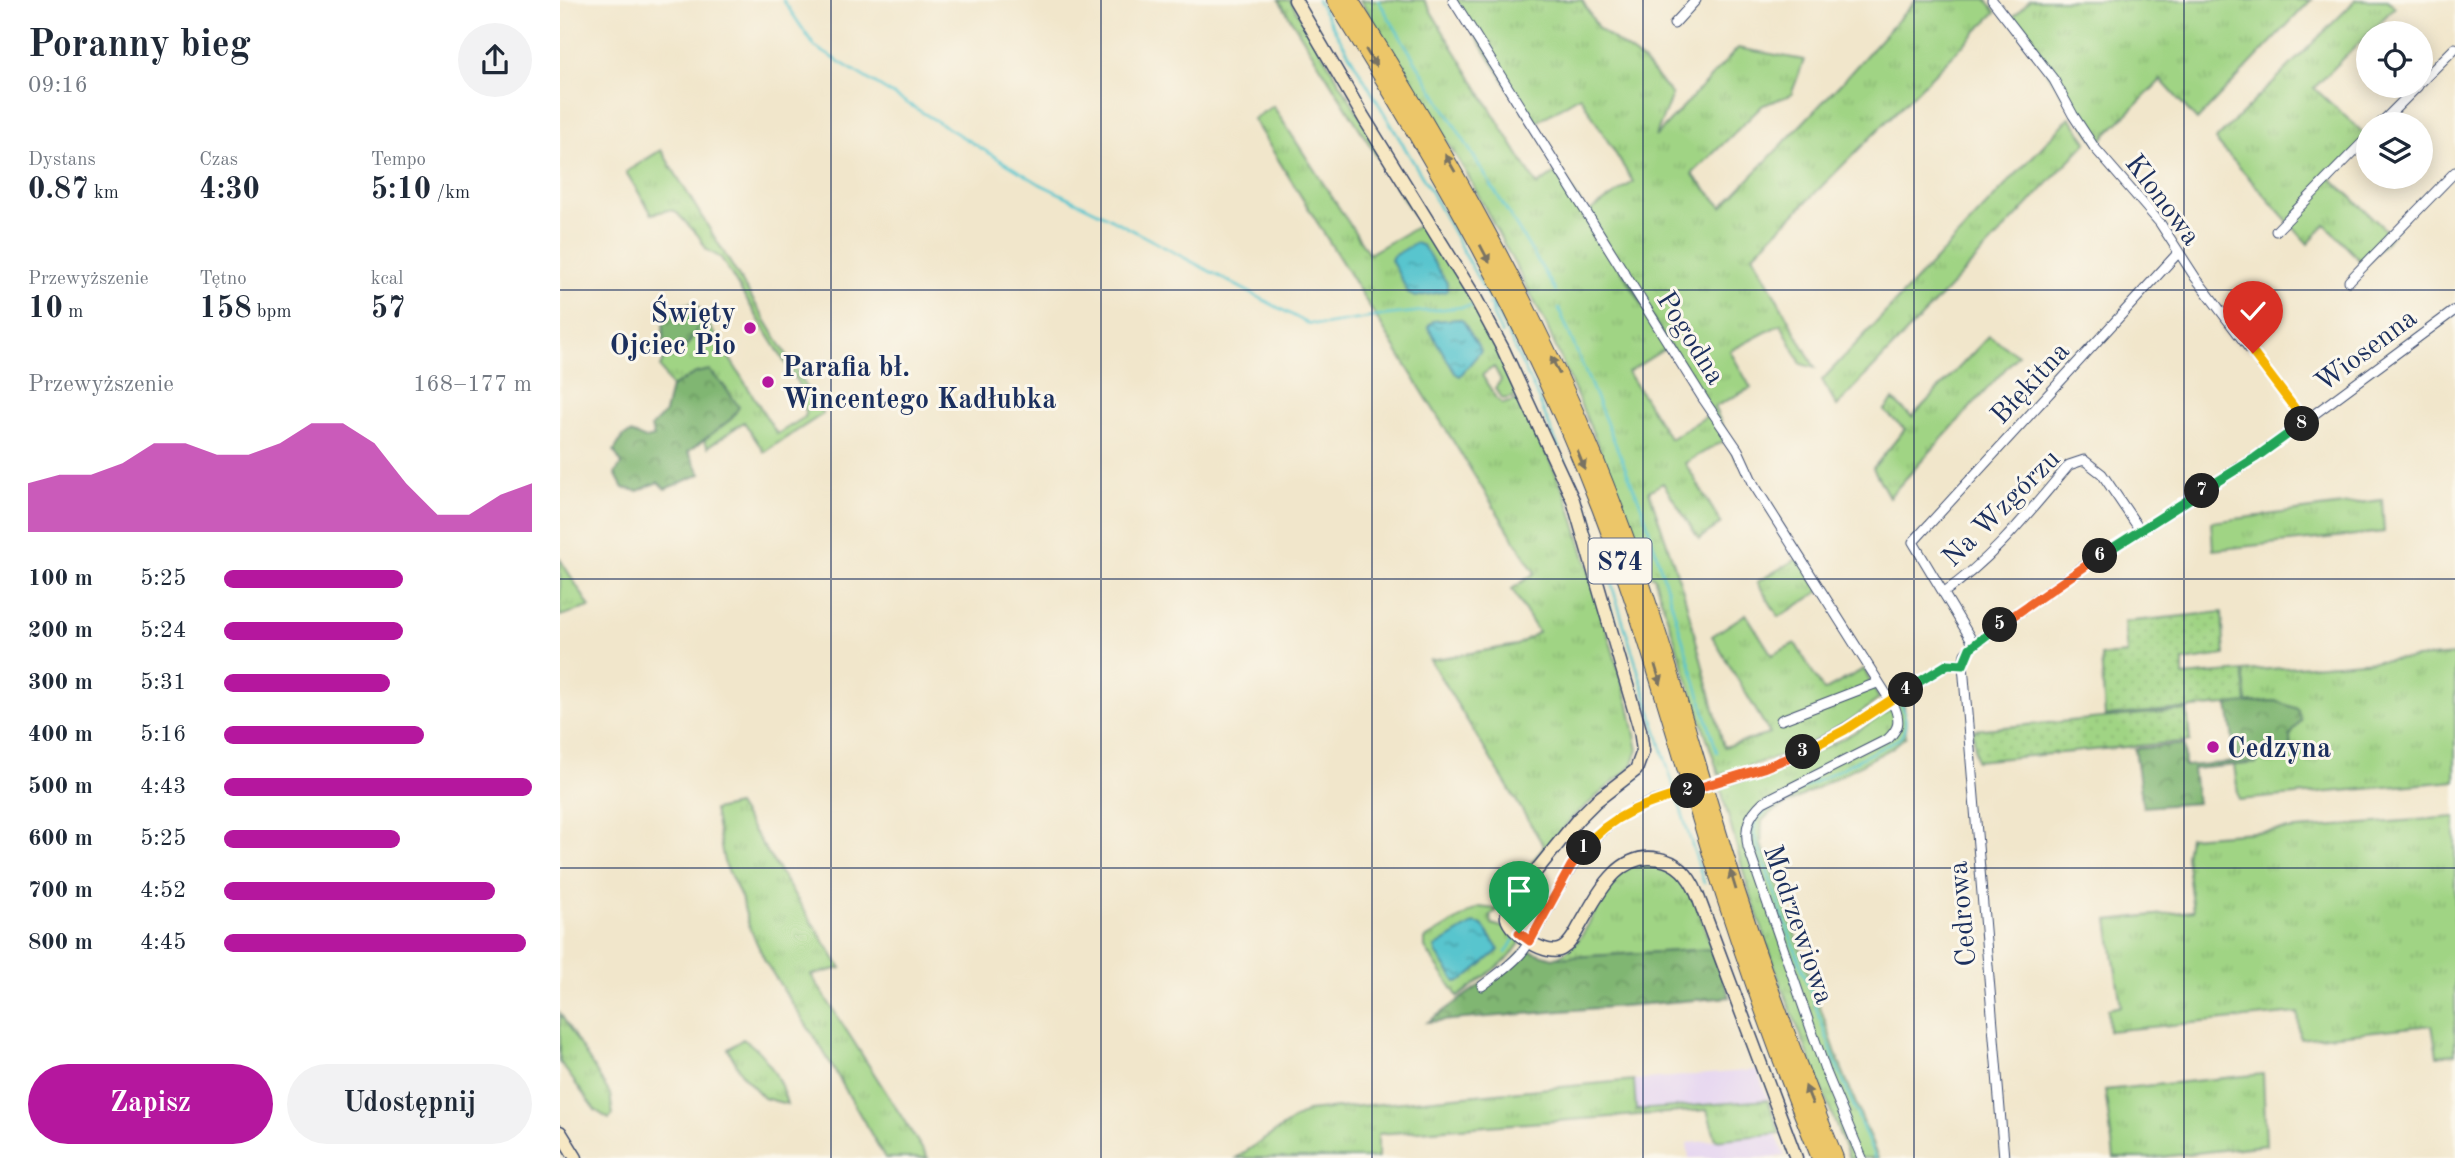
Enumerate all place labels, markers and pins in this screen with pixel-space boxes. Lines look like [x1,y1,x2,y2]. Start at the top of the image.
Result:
pin [2223,281,2283,353]
place label: Święty Ojciec Pio [609,294,736,361]
marker: Święty Ojciec Pio [742,320,758,336]
place label: Parafia bł. Wincentego Kadłubka [782,355,1057,415]
marker: Parafia bł. Wincentego Kadłubka [760,374,776,390]
pin: 8 [2284,406,2320,442]
pin: 7 [2184,474,2220,508]
pin: 6 [2082,538,2118,574]
pin: 5 [1982,608,2018,642]
pin: 4 [1888,672,1924,708]
pin: 3 [1786,734,1820,770]
place label: Cedzyna [2227,736,2331,764]
marker: Cedzyna [2205,739,2221,755]
pin: 2 [1670,774,1706,808]
pin: 1 [1566,830,1602,866]
pin [1489,861,1549,933]

